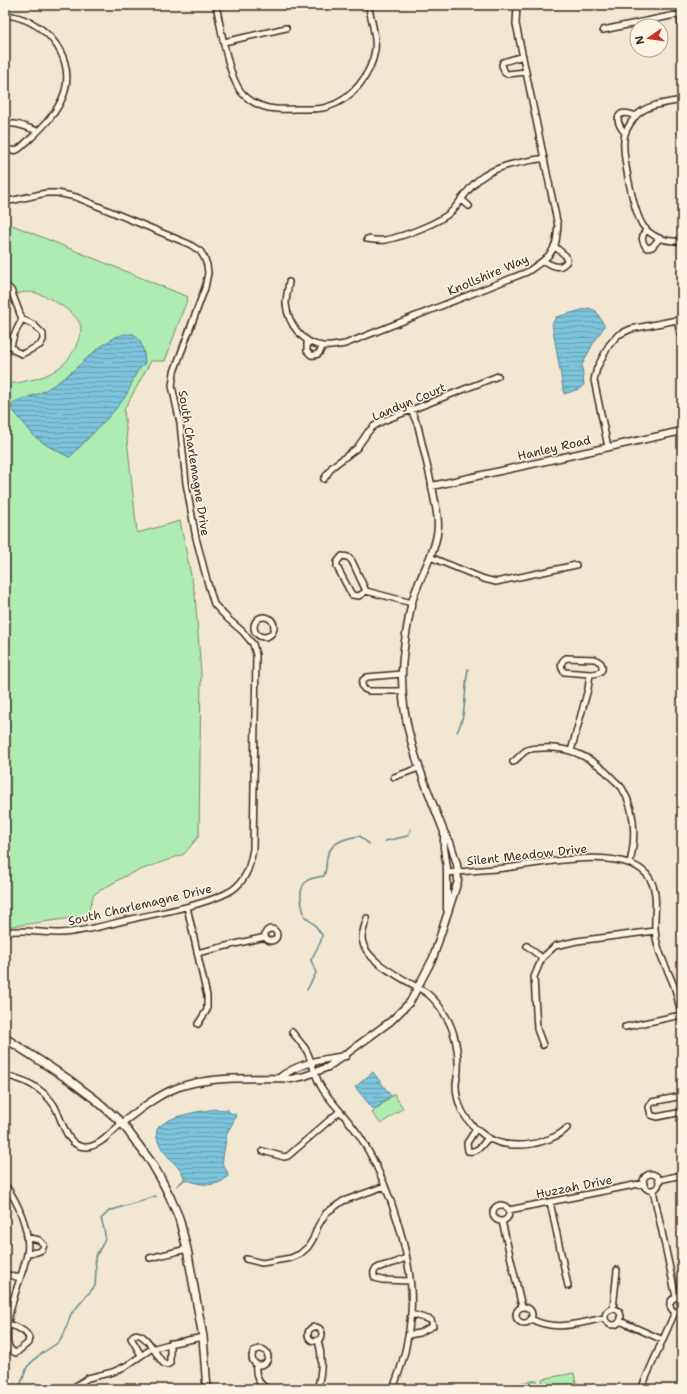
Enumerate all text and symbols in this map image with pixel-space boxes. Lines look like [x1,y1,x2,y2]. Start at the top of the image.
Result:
north arrow [629,18,669,58]
text: N [631,34,648,46]
street label: Knollshire Way [445,251,531,299]
street label: Landyn Court [370,379,448,425]
street label: South Charlemagne Drive [175,389,213,537]
street label: Hanley Road [516,432,593,464]
street label: Silent Meadow Drive [466,841,588,869]
street label: South Charlemagne Drive [66,881,214,929]
street label: Huzzah Drive [534,1172,614,1202]

